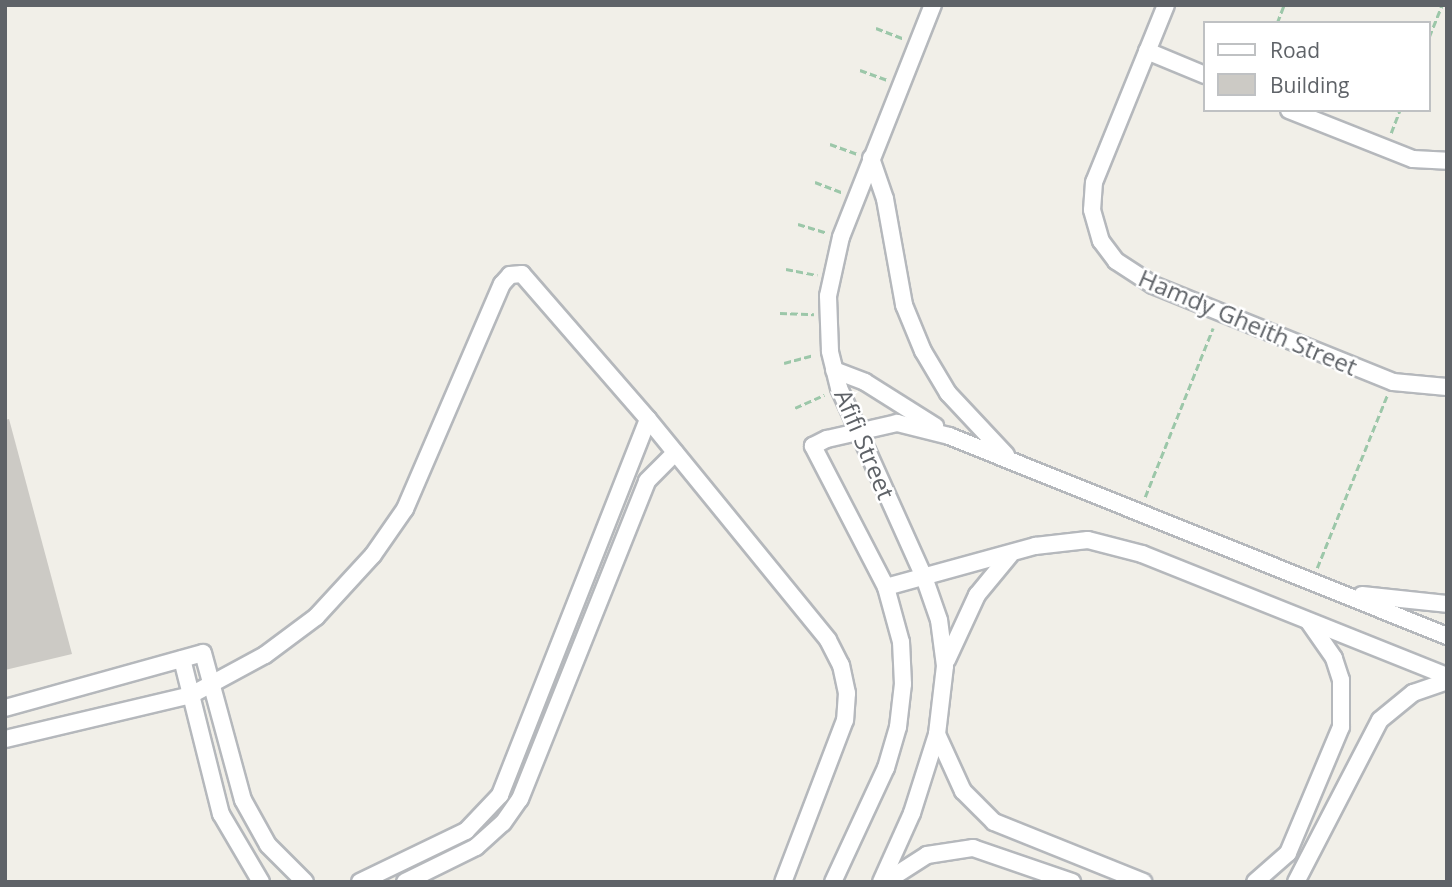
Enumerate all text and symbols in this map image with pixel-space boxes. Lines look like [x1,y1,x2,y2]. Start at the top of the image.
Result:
legend [1204,21,1431,112]
text: Road [1270,36,1320,64]
text: Building [1270,71,1349,99]
street label: Hamdy Gheith Street [1134,263,1362,381]
street label: Afifi Street [829,385,901,503]

